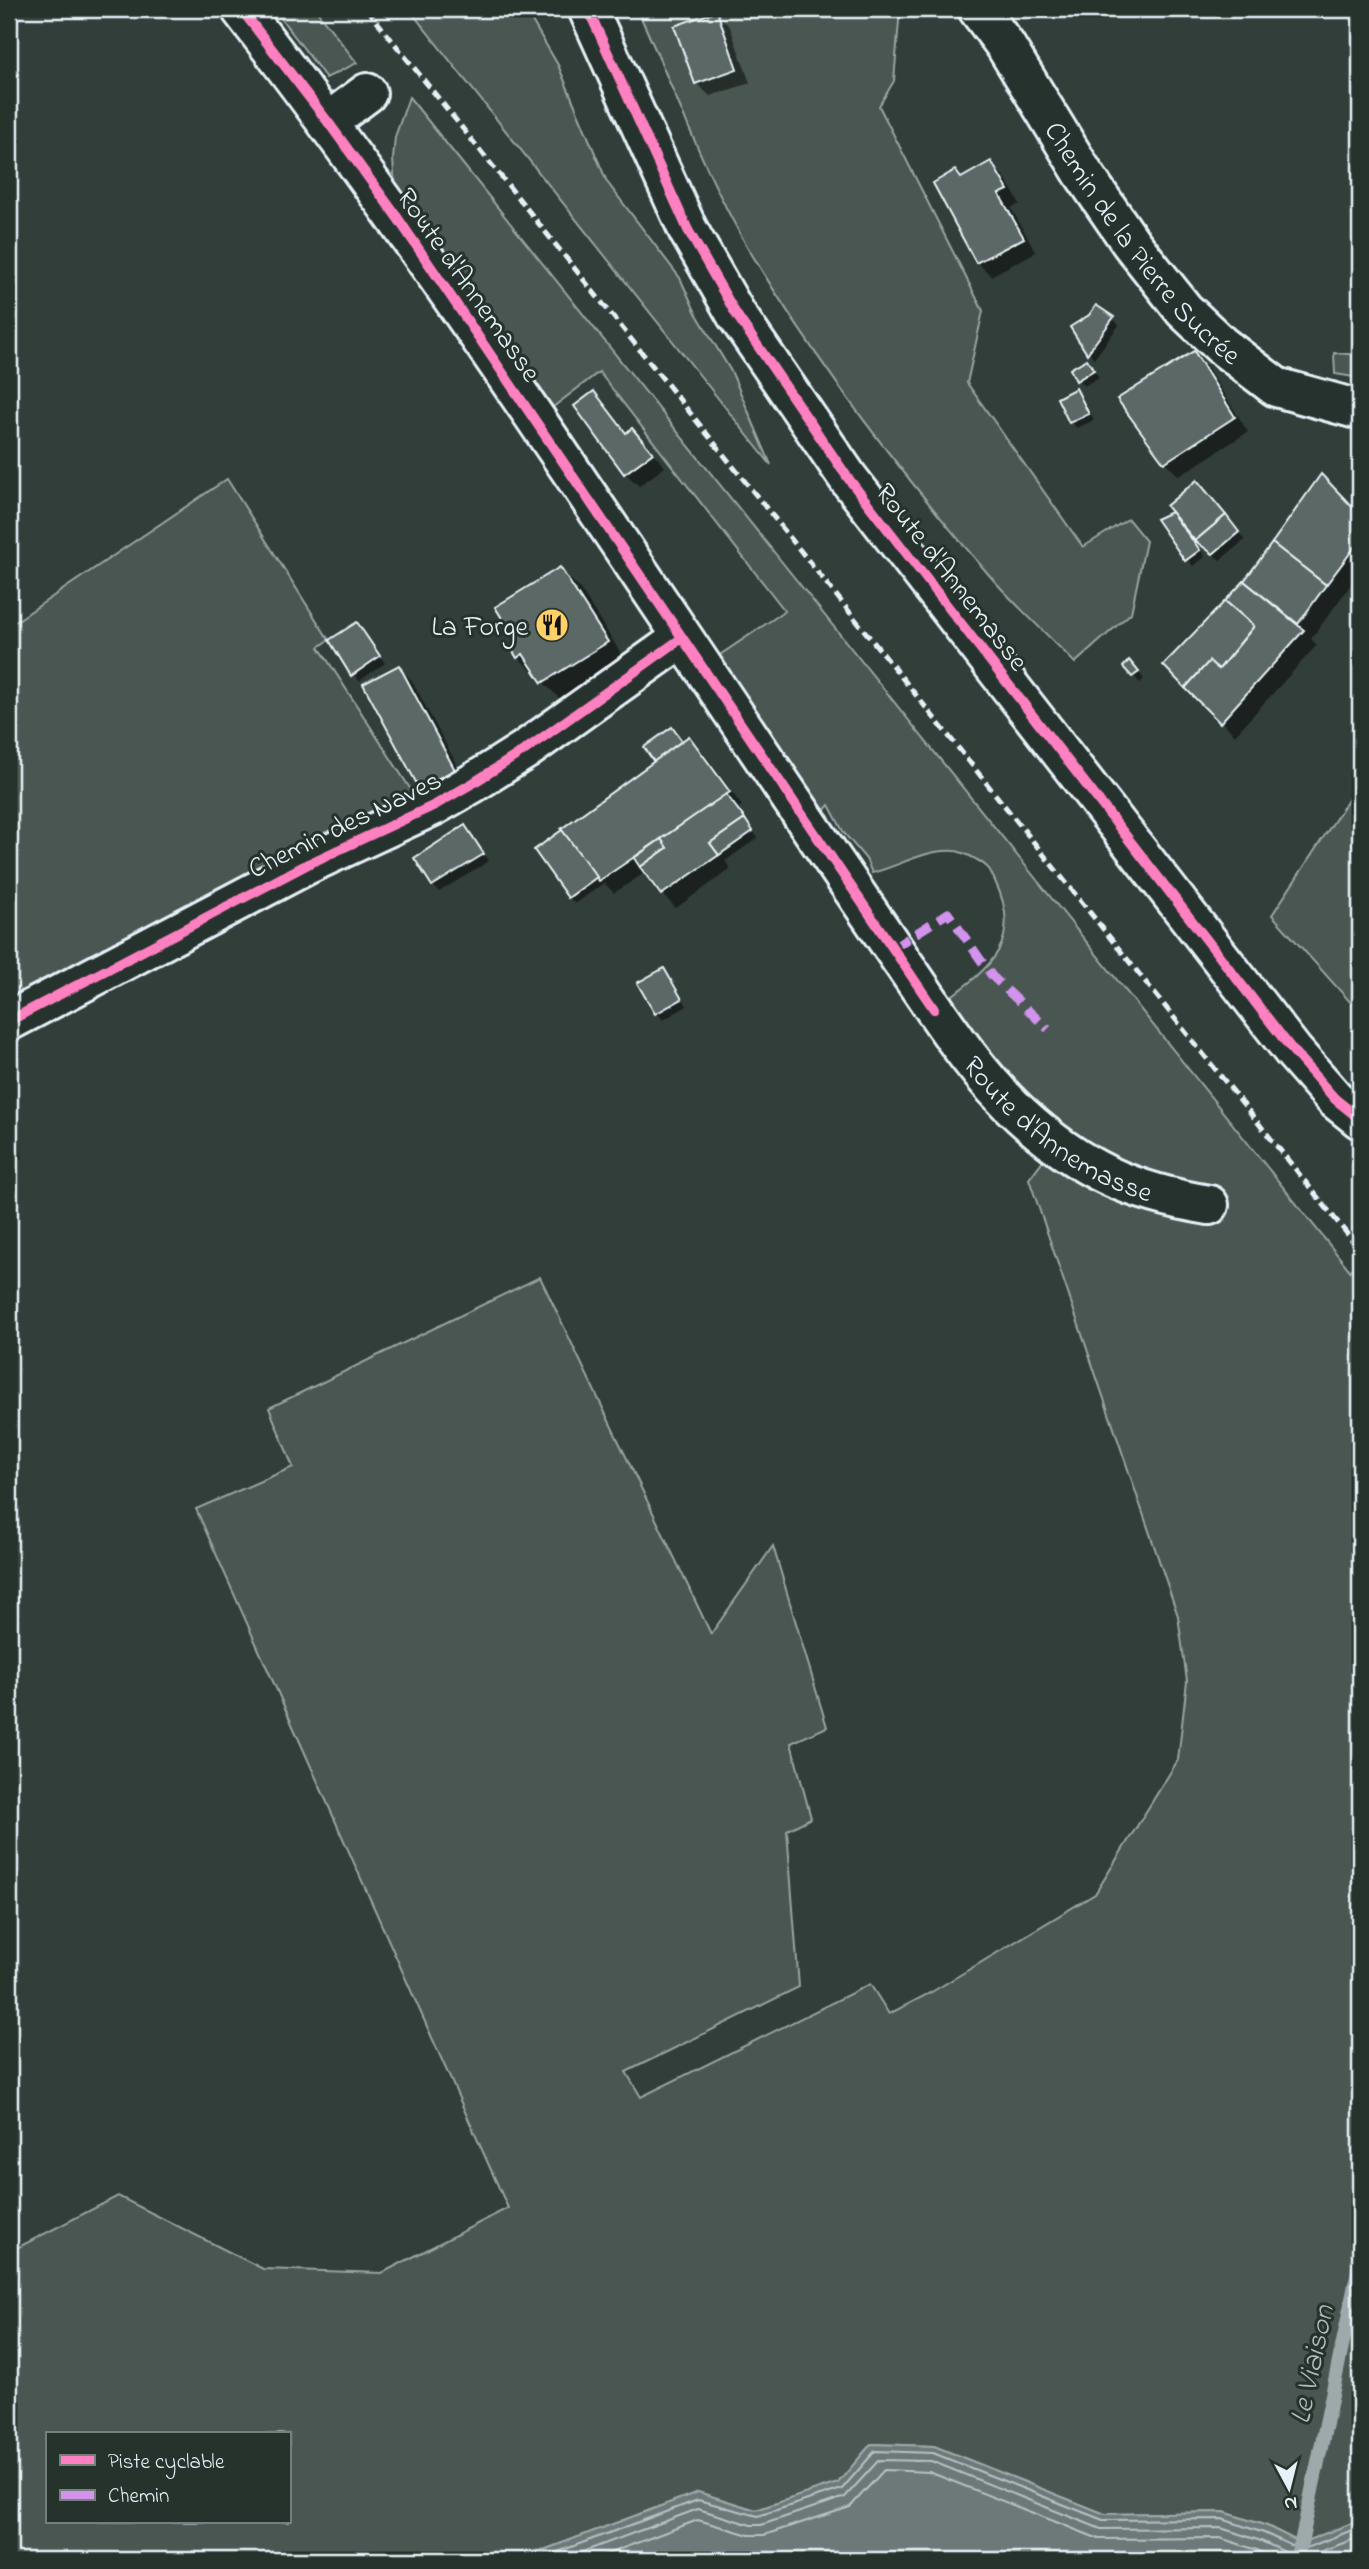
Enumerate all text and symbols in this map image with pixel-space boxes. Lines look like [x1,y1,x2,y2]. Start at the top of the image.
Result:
street label: Chemin de la Pierre Sucrée [1032,115,1248,377]
street label: Route d'Annemasse [385,181,550,392]
street label: Route d'Annemasse [864,475,1037,681]
restaurant icon: La Forge [533,606,571,644]
place label: La Forge [432,608,528,649]
street label: Chemin des Naves [242,762,449,891]
street label: Route d'Annemasse [951,1048,1157,1215]
water label: Le Viaison [1280,2300,1348,2428]
legend [46,2432,290,2524]
text: Piste cyclable [108,2448,225,2480]
north arrow [1254,2454,1324,2524]
text: Chemin [108,2482,169,2512]
text: N [1283,2488,1299,2517]

